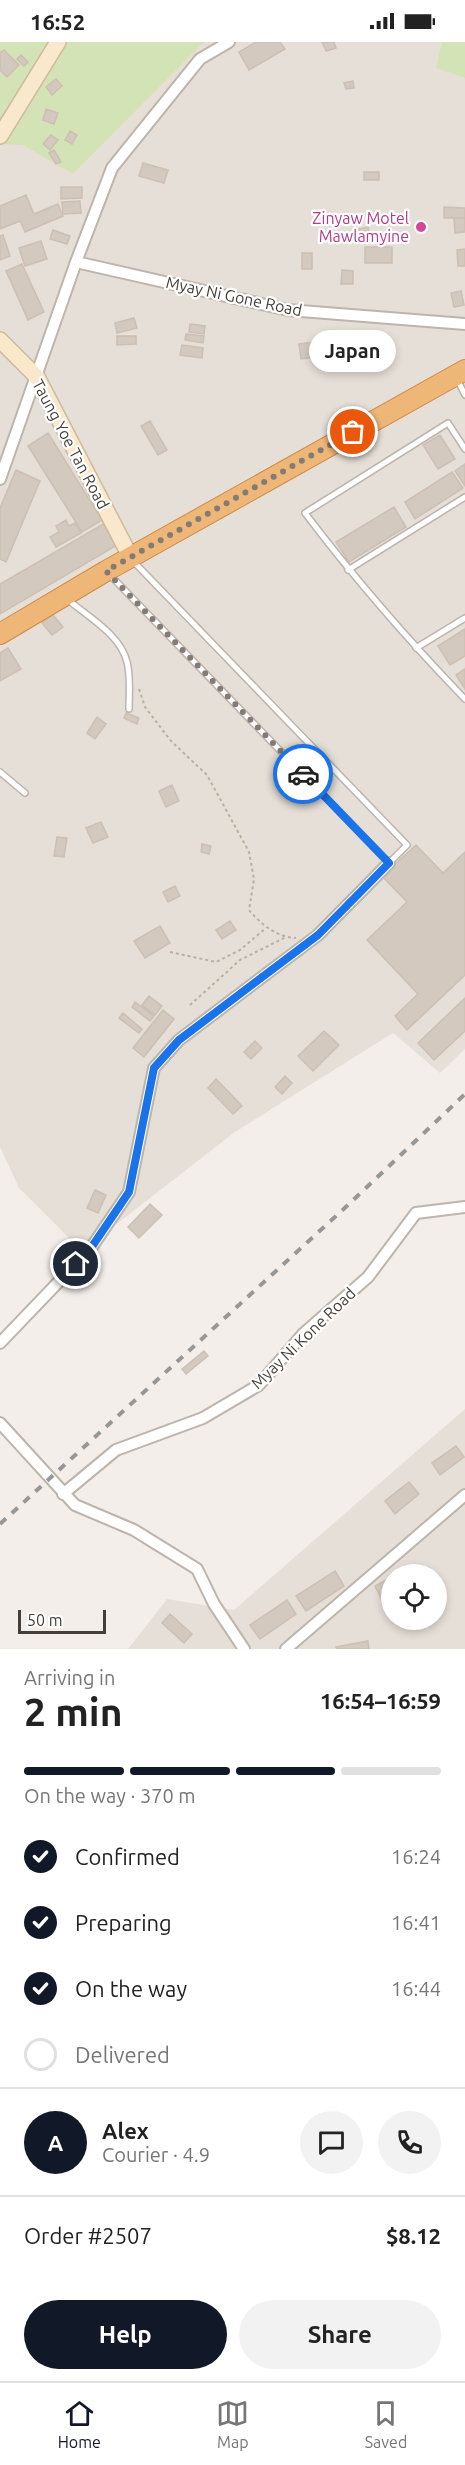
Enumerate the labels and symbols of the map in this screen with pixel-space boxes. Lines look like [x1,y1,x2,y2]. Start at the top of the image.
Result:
place label: Zinyaw Motel Mawlamyine [312,209,409,245]
marker: Zinyaw Motel Mawlamyine [414,220,428,234]
street label: Myay Ni Gone Road [164,273,304,319]
callout: Japan [310,330,397,372]
street label: Taung Yoe Tan Road [29,376,113,512]
pin [327,406,378,457]
courier [273,744,333,804]
pin [50,1238,101,1289]
street label: Myay Ni Kone Road [247,1284,359,1392]
scale bar [18,1607,106,1634]

